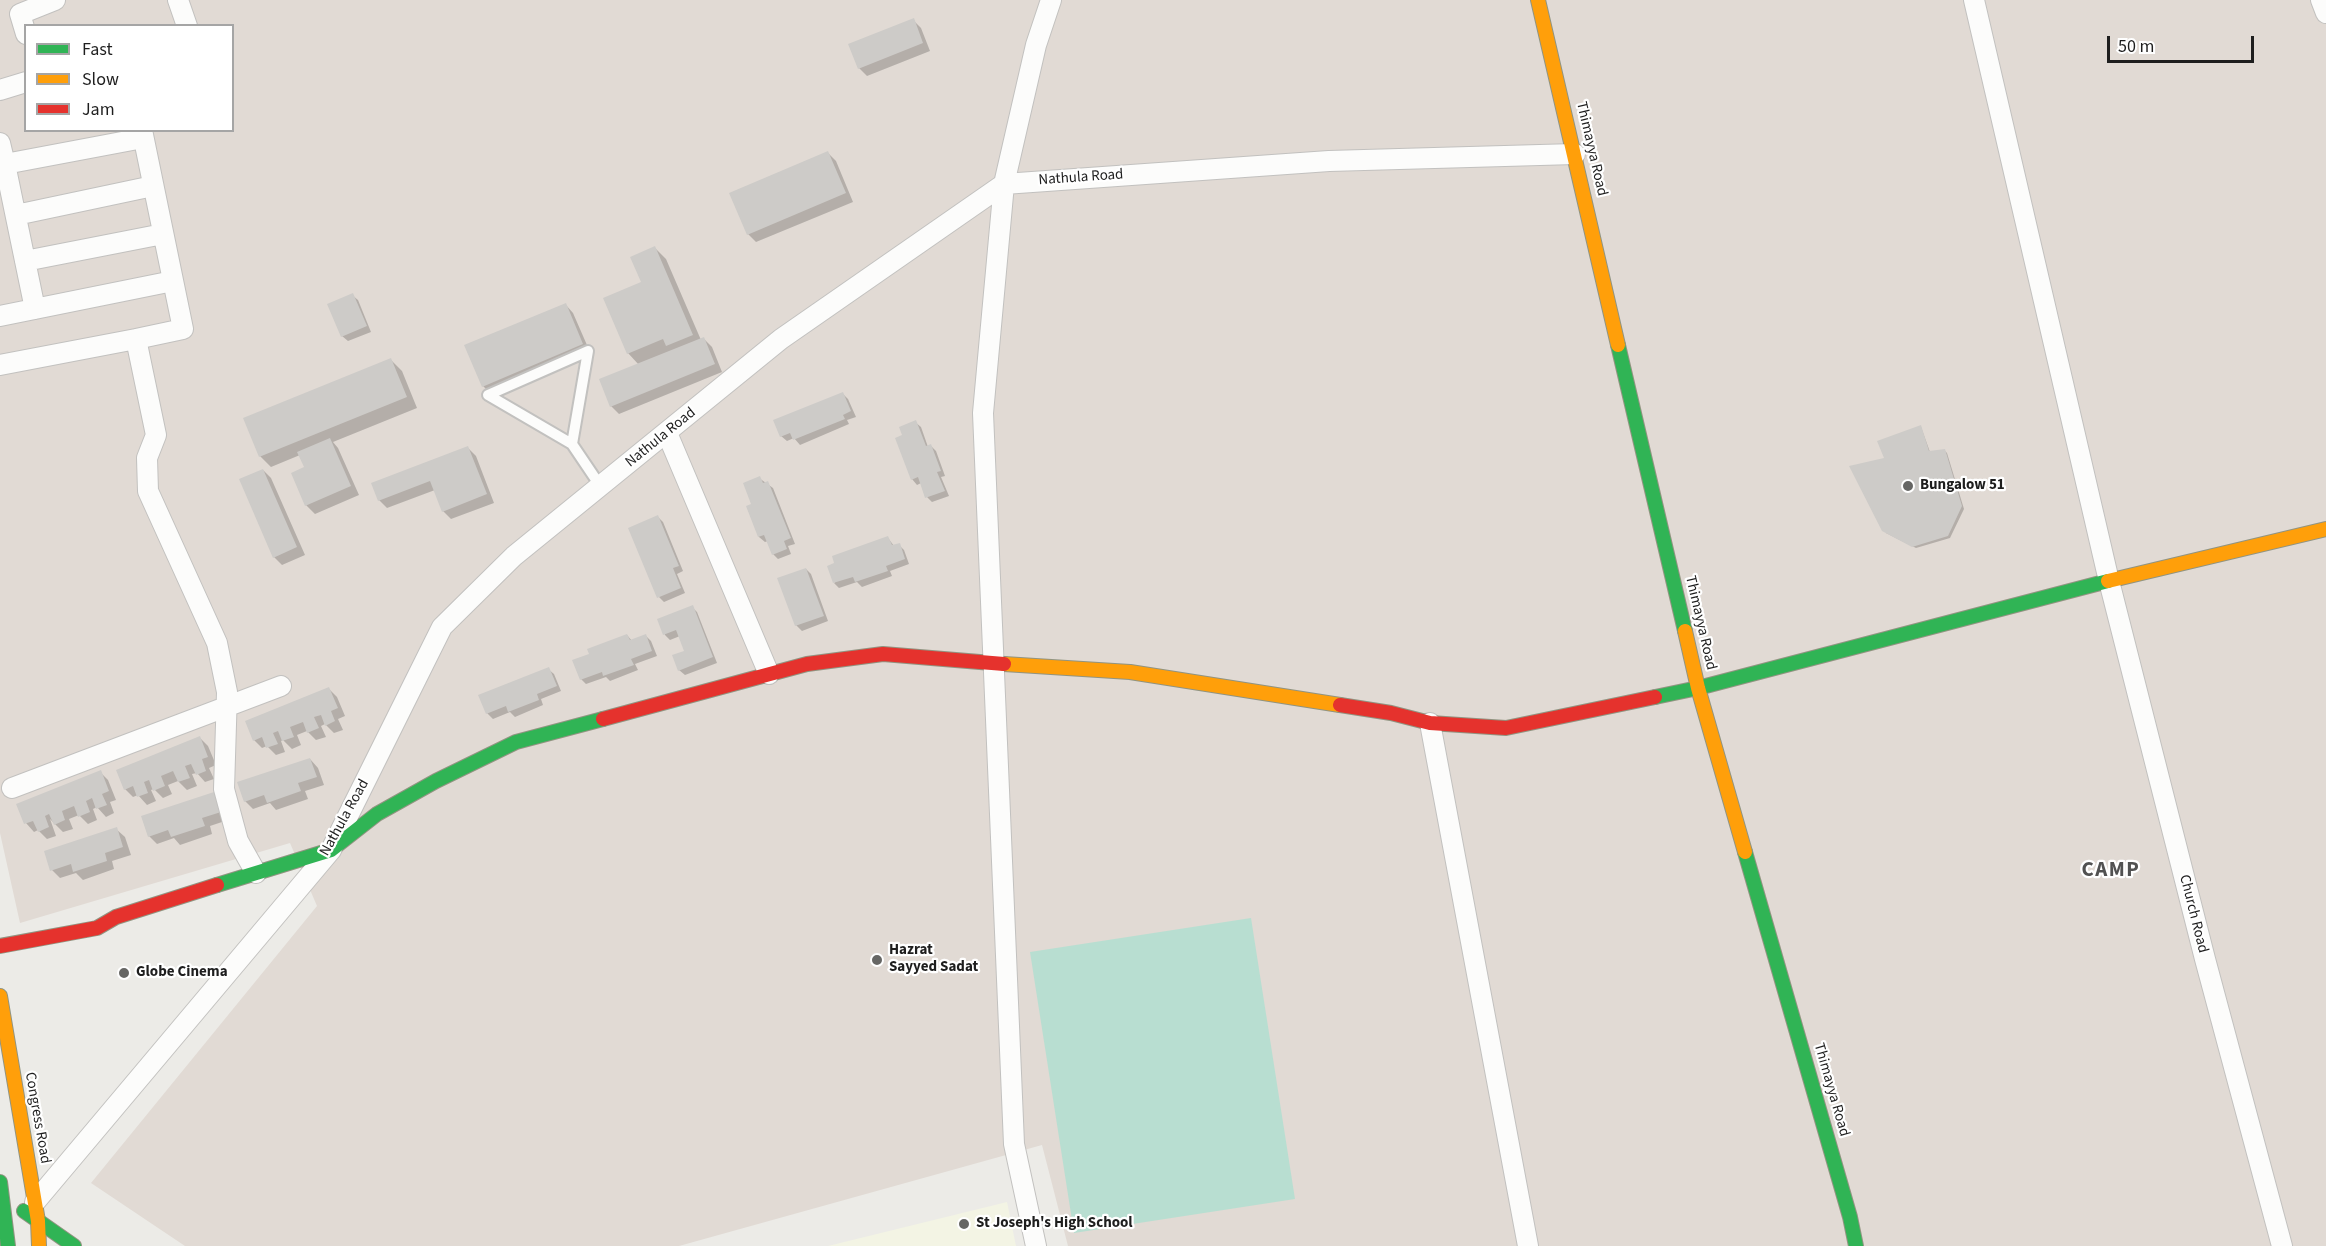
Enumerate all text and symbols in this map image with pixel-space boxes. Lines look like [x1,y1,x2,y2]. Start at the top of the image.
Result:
legend [24,24,234,132]
scale bar [2110,24,2257,62]
text: 50 m [2118,34,2154,59]
text: Fast [82,37,113,62]
text: Slow [82,67,119,92]
text: Jam [82,97,115,122]
street label: Thimayya Road [1571,100,1611,198]
street label: Nathula Road [1038,166,1124,190]
street label: Nathula Road [622,404,700,472]
place label: Bungalow 51 [1920,477,2005,495]
marker: Bungalow 51 [1901,479,1915,493]
street label: Thimayya Road [1680,574,1720,672]
street label: Nathula Road [317,776,373,860]
district label: CAMP [2082,858,2140,884]
street label: Church Road [2175,873,2211,955]
place label: Hazrat Sayyed Sadat [889,942,978,977]
marker: Hazrat Sayyed Sadat [870,953,884,967]
place label: Globe Cinema [136,964,228,982]
marker: Globe Cinema [117,966,131,980]
street label: Thimayya Road [1809,1041,1853,1139]
street label: Congress Road [20,1071,54,1165]
place label: St Joseph's High School [976,1215,1133,1233]
marker: St Joseph's High School [957,1217,971,1231]

